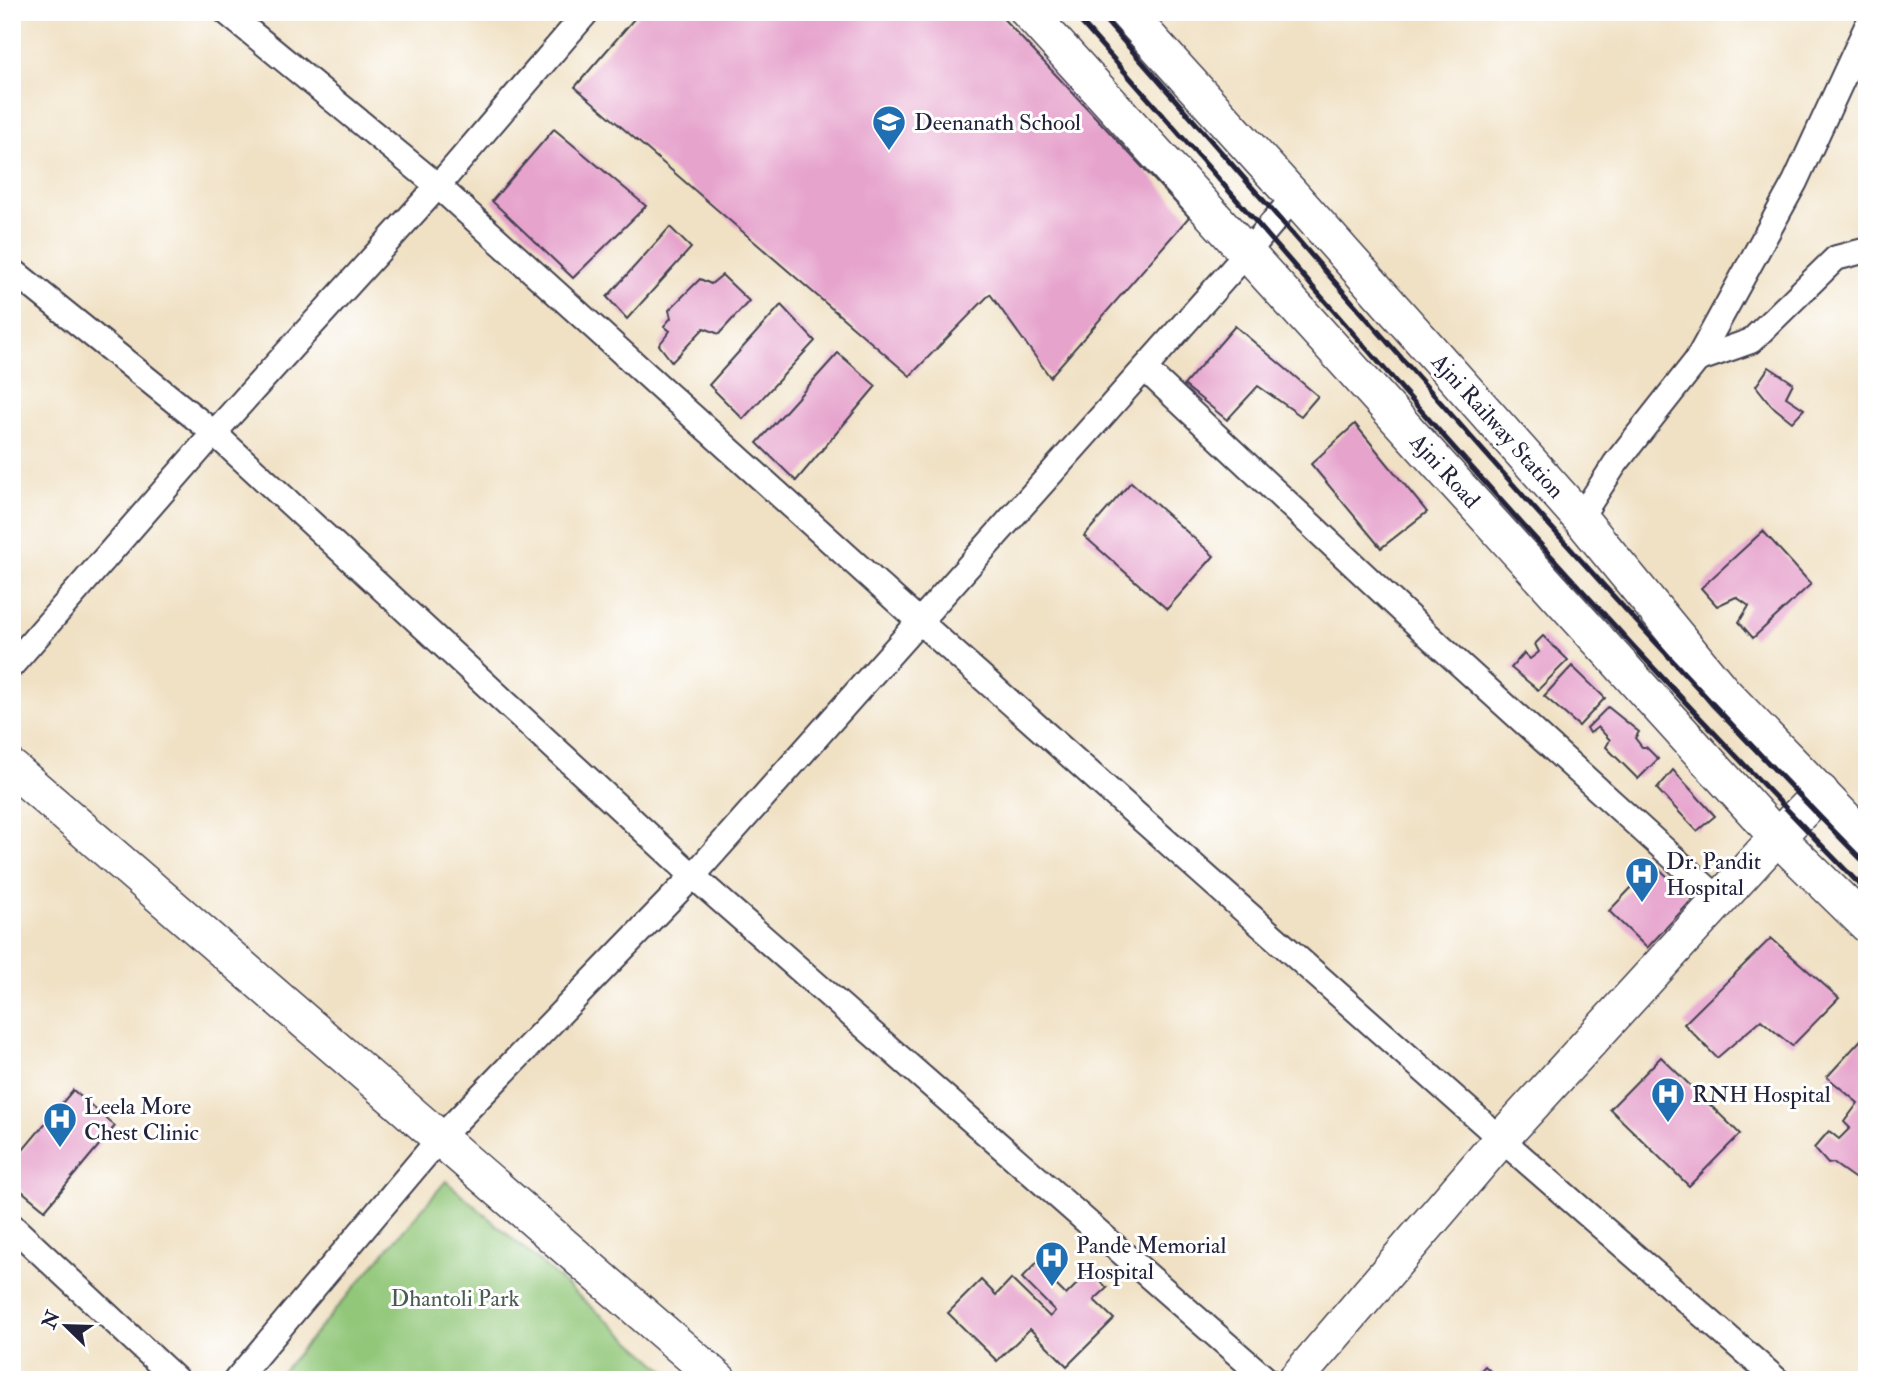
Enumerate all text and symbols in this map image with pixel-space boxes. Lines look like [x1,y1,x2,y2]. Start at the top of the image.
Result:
school or university icon: Deenanath School [870,103,908,152]
place label: Deenanath School [914,108,1081,137]
street label: Ajni Railway Station [1425,347,1571,505]
street label: Ajni Road [1403,427,1486,514]
place label: Dr. Pandit Hospital [1666,847,1761,903]
hospital icon: Dr. Pandit Hospital [1623,855,1661,904]
hospital icon: RNH Hospital [1649,1075,1687,1124]
place label: RNH Hospital [1692,1080,1831,1110]
place label: Leela More Chest Clinic [84,1092,199,1147]
hospital icon: Leela More Chest Clinic [41,1100,79,1149]
place label: Pande Memorial Hospital [1076,1231,1226,1287]
hospital icon: Pande Memorial Hospital [1033,1239,1071,1288]
park label: Dhantoli Park [391,1284,519,1313]
north arrow [32,1290,102,1360]
text: N [37,1306,66,1333]

